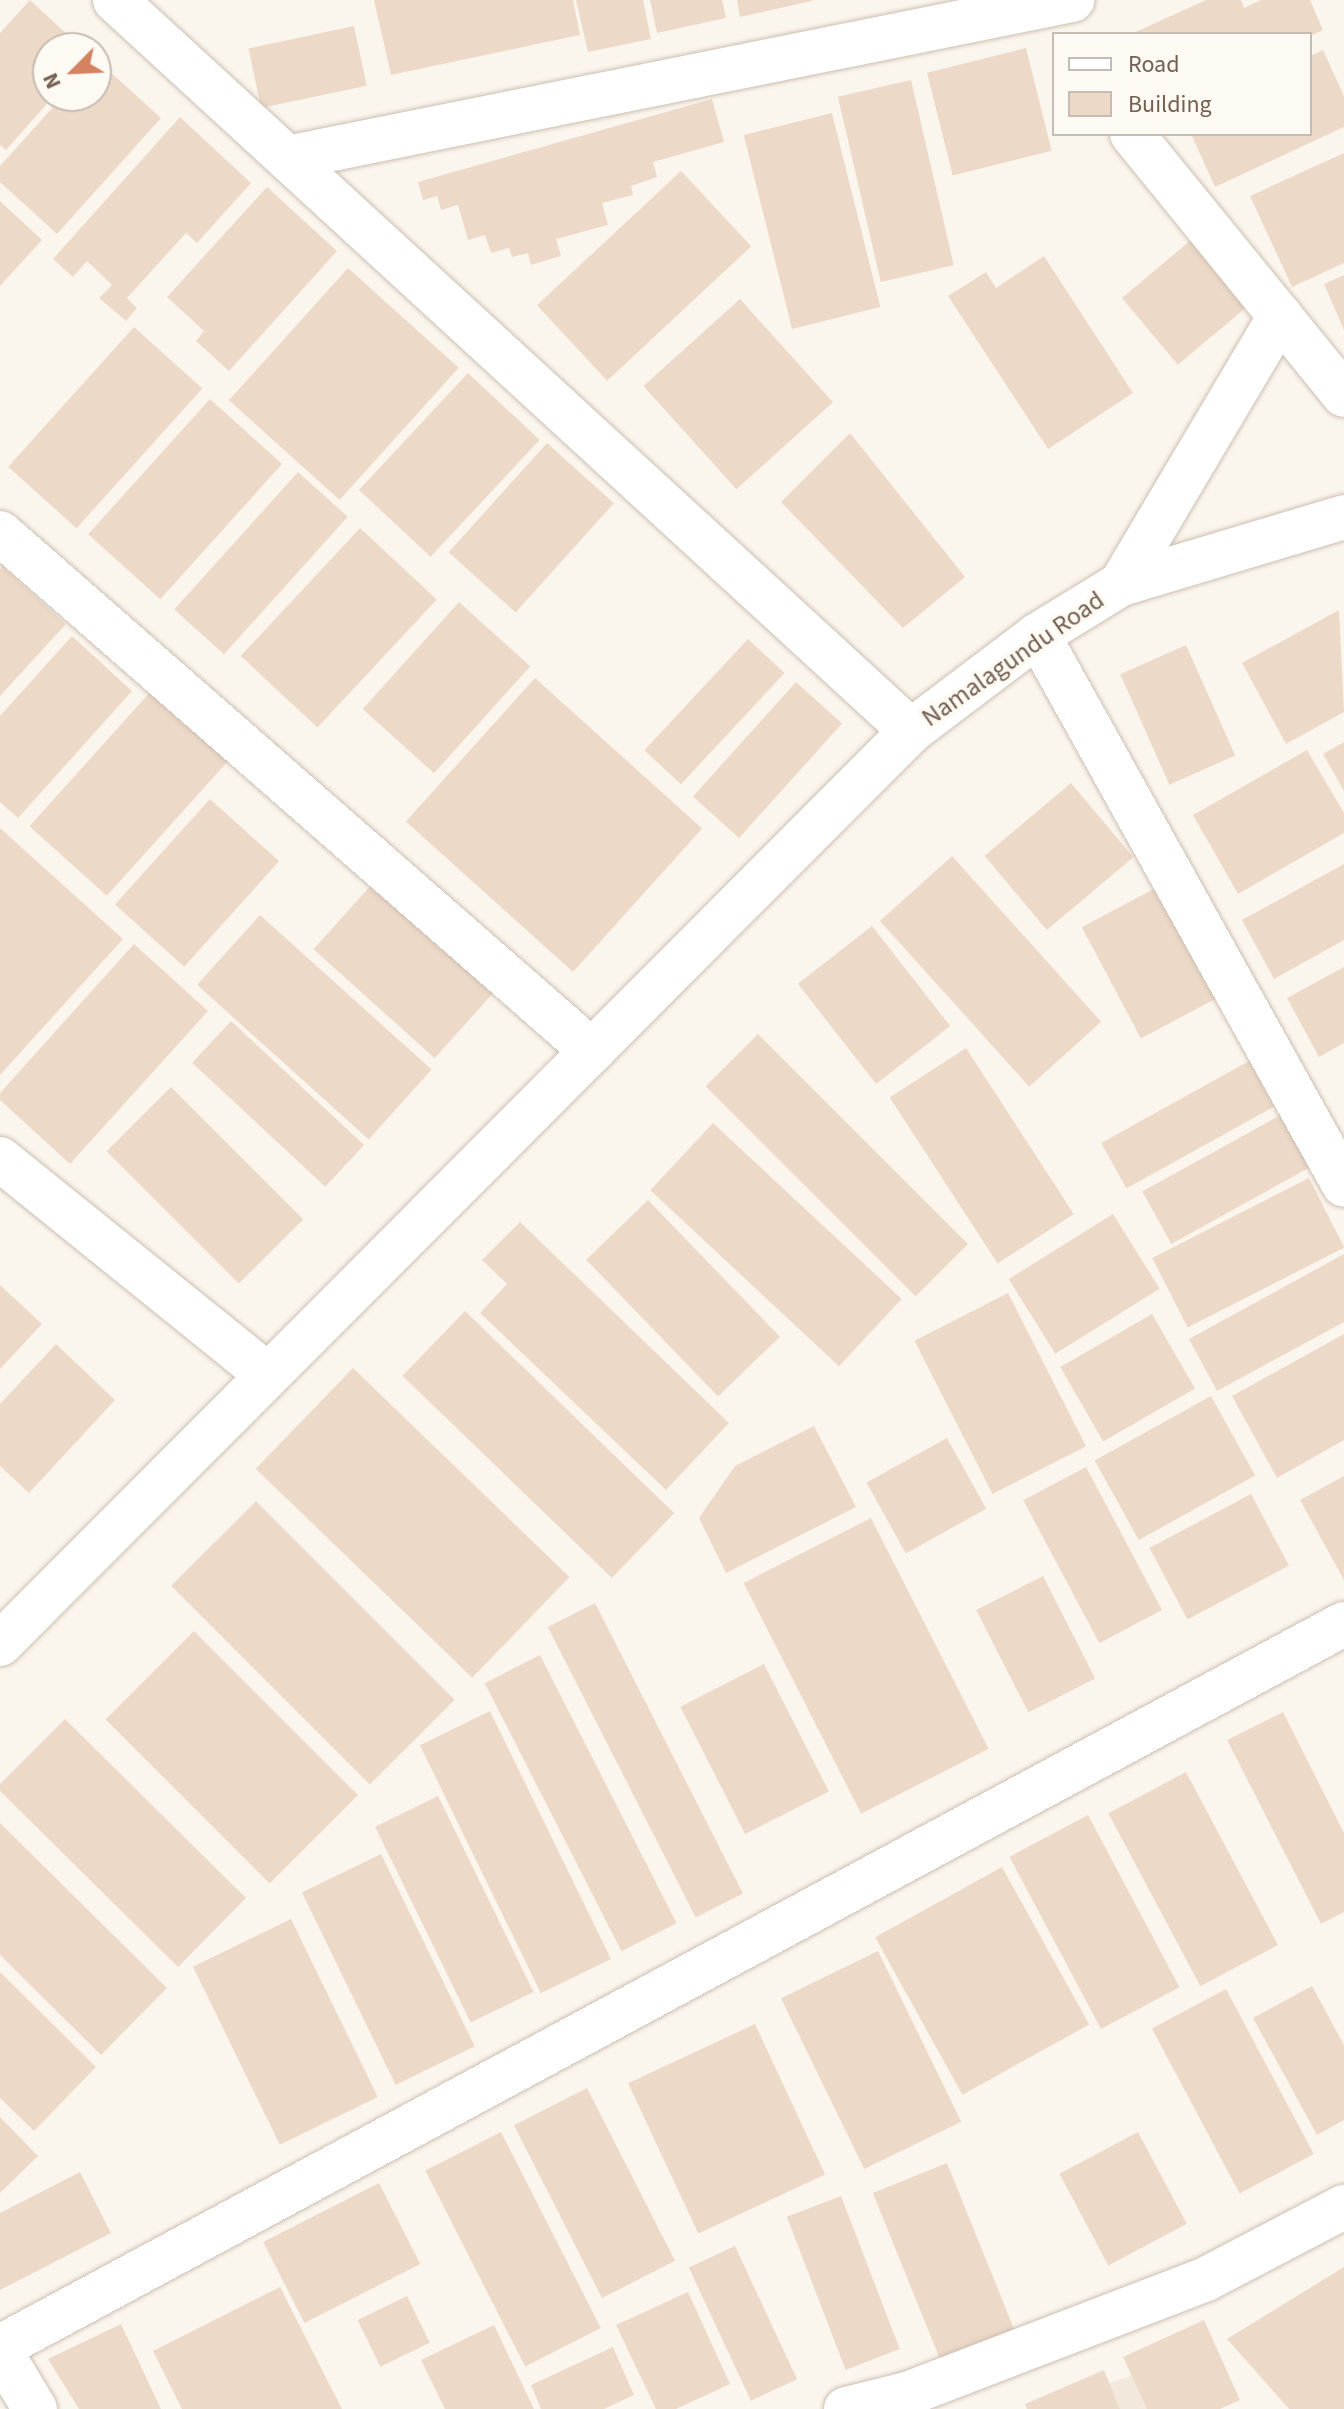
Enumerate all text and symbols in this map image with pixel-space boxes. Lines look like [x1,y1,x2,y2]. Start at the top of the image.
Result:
north arrow [32,32,112,112]
legend [1052,32,1312,136]
text: Road [1128,47,1180,82]
text: N [34,68,69,94]
text: Building [1128,87,1212,122]
street label: Namalagundu Road [916,584,1110,734]

